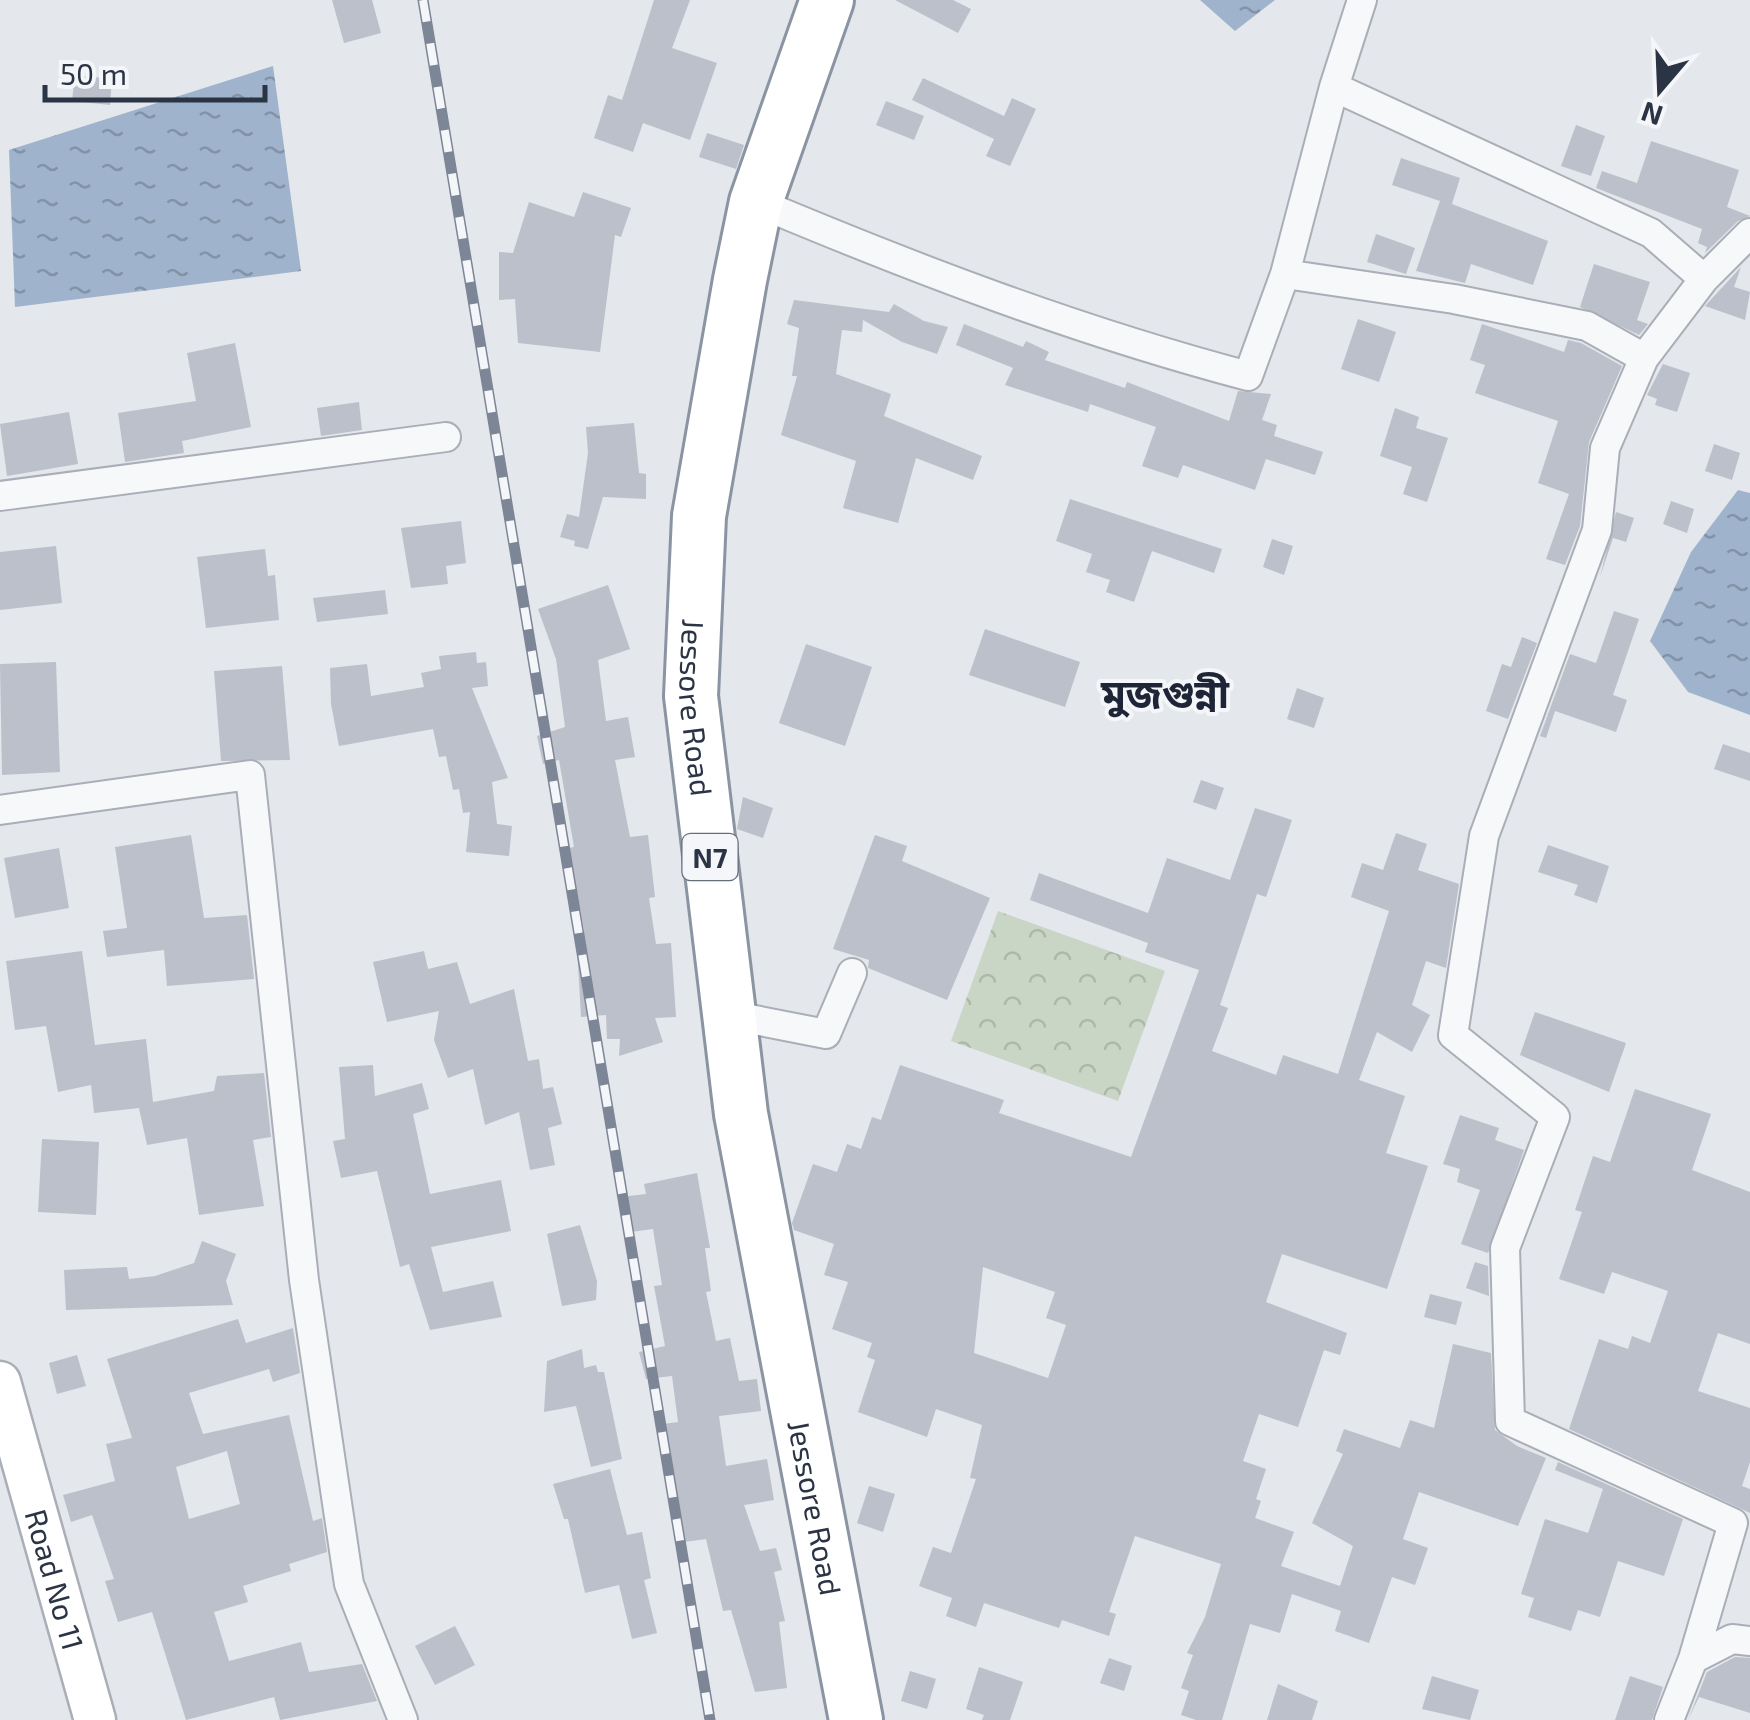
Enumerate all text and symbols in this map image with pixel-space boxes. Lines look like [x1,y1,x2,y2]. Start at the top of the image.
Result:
scale bar [45,40,265,102]
north arrow [1610,40,1710,140]
text: 50 m [60,55,127,91]
text: N [1636,95,1667,134]
street label: Jessore Road [673,618,721,798]
district label: মুজগুন্নী [1100,668,1230,718]
road number: N7 [682,834,738,880]
street label: Jessore Road [781,1417,850,1598]
street label: Road No 11 [19,1505,92,1654]

